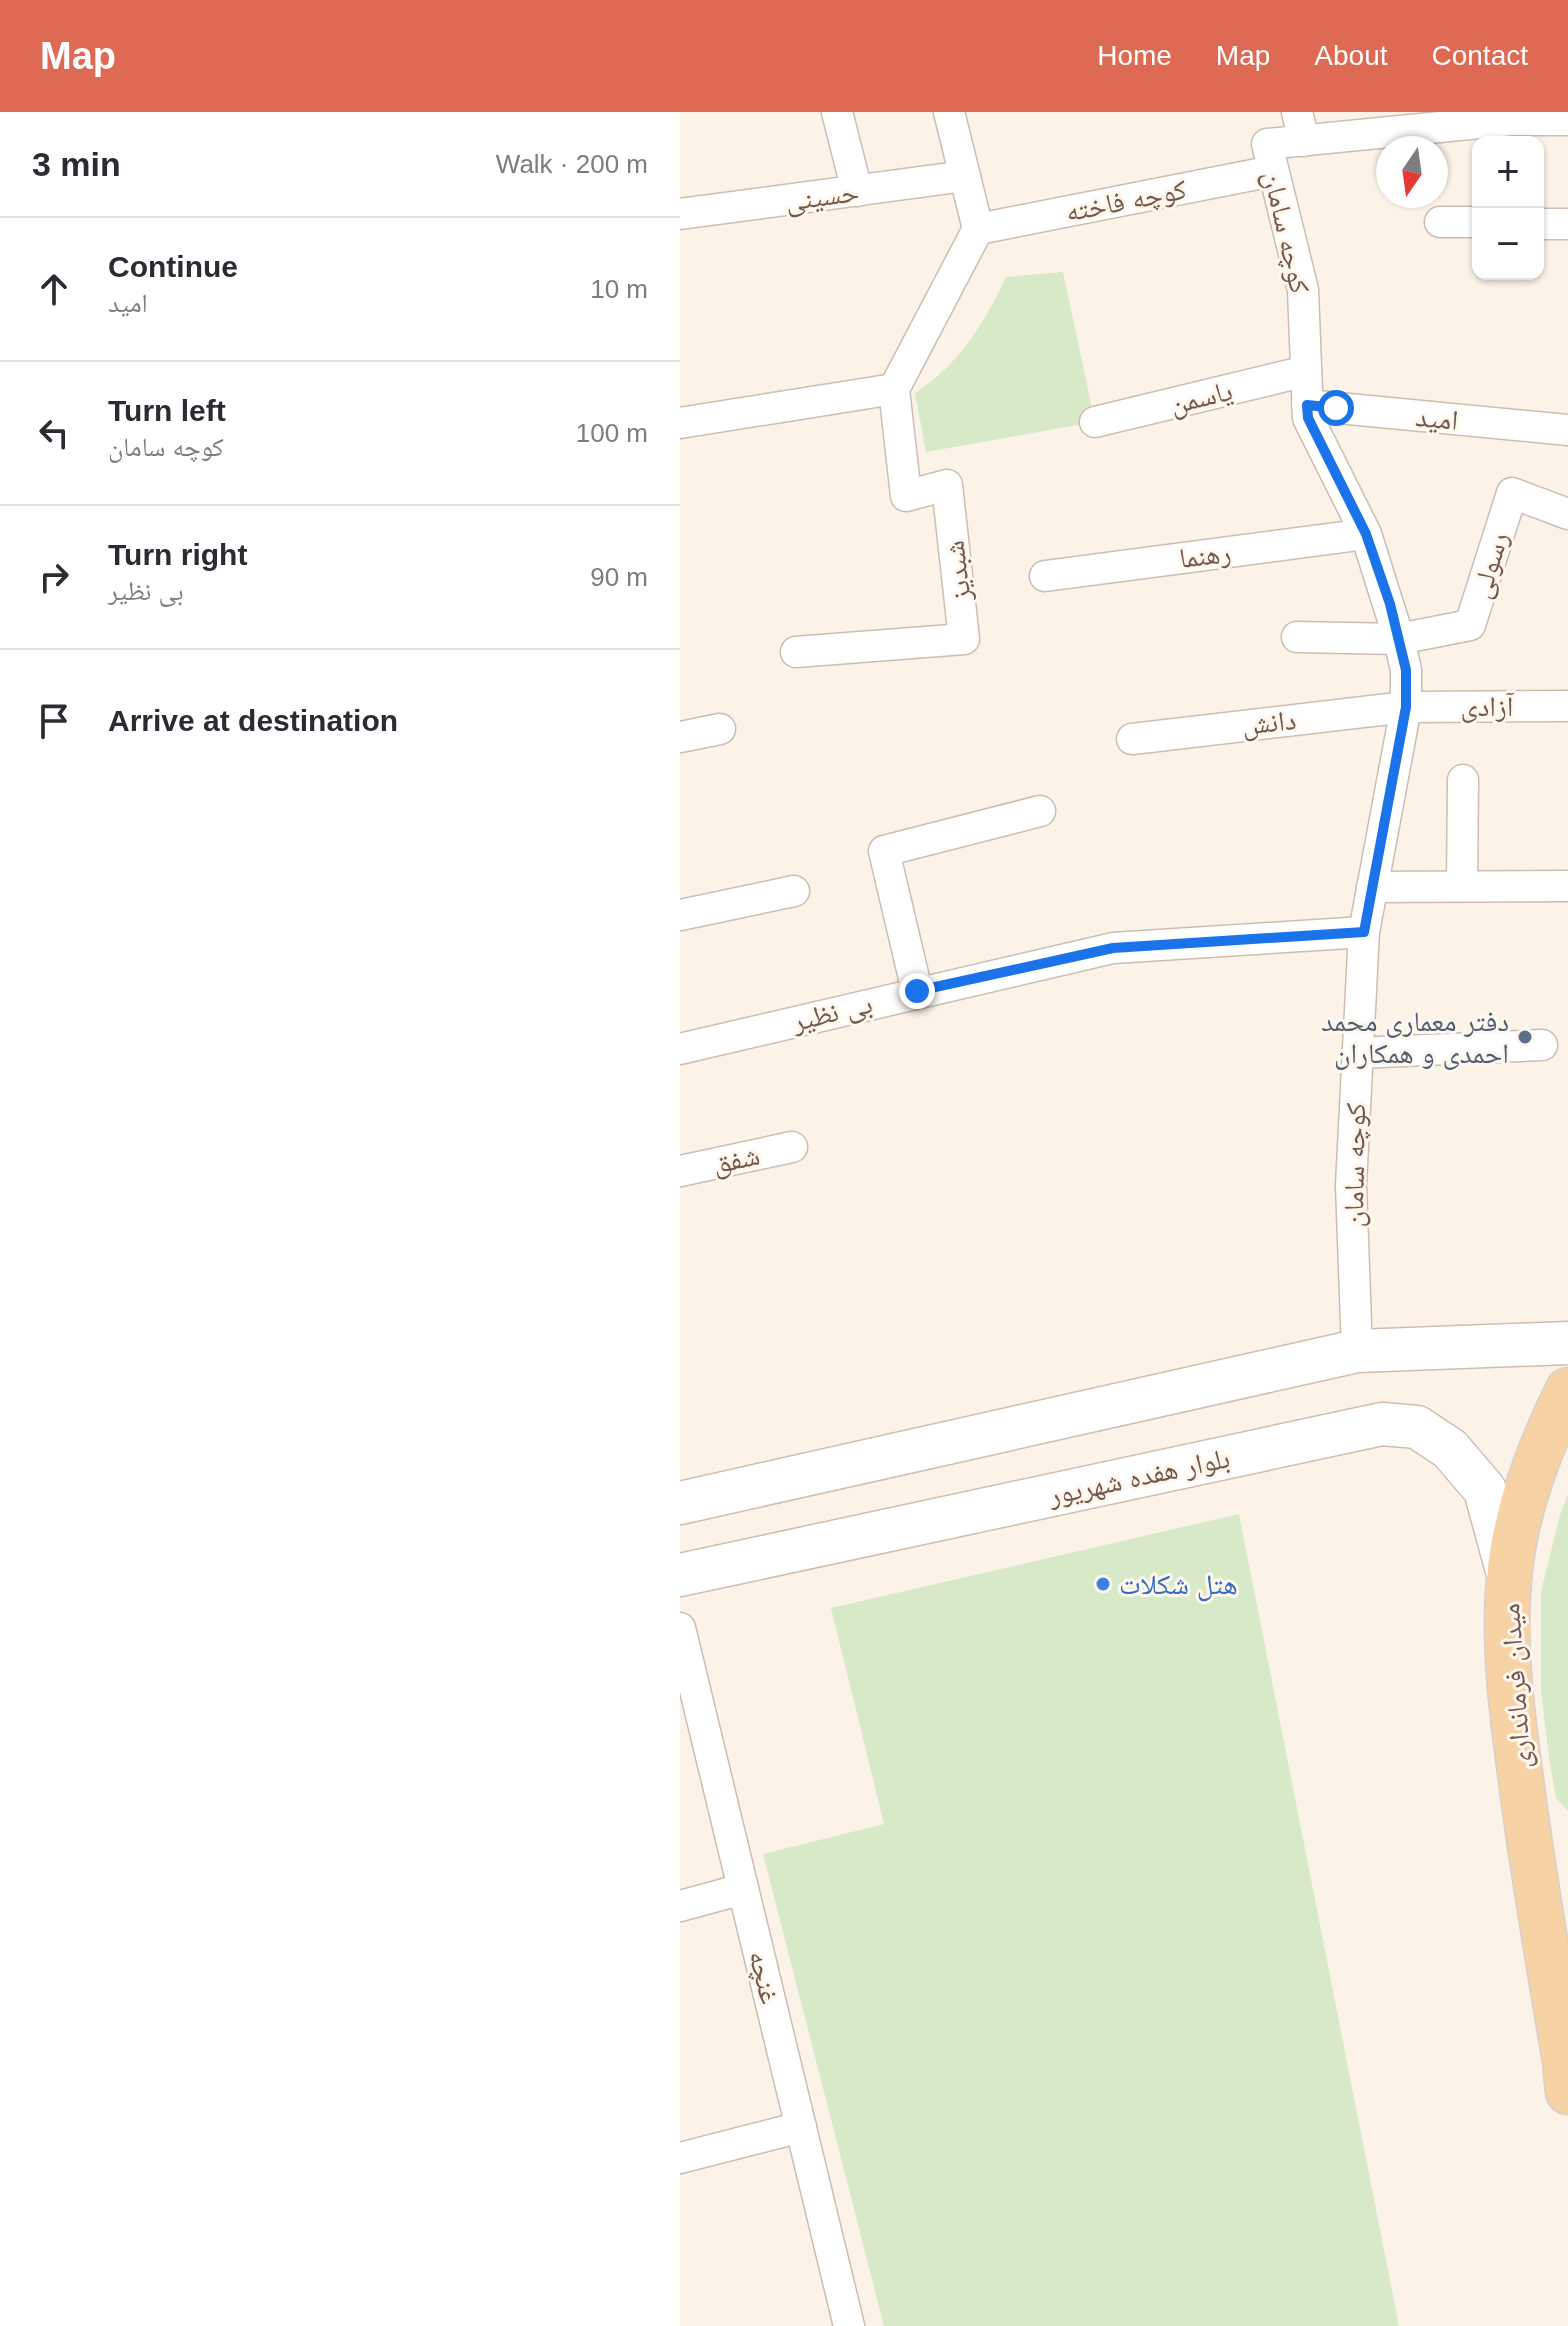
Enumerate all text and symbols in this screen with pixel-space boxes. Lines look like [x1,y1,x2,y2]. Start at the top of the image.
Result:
text: Map [40,35,116,77]
text: Home [1097,40,1172,71]
text: Map [1216,40,1270,71]
text: About [1314,40,1388,71]
text: Contact [1432,40,1528,71]
north arrow [1376,136,1448,208]
map controls [1472,136,1544,280]
button: + [1472,136,1544,208]
text: 3 min [32,145,121,183]
text: Walk · 200 m [496,149,648,179]
street label: کوچه سامان [1256,168,1316,297]
street label: کوچه فاخته [1063,174,1190,228]
street label: حسینی [783,176,861,219]
button: − [1472,208,1544,280]
text: Continue [108,250,238,283]
icon: ahead [32,267,76,311]
text: 10 m [590,274,648,304]
text: امید [108,288,148,318]
street label: یاسمن [1167,375,1236,422]
route start [1318,390,1354,426]
text: Turn left [108,394,226,427]
street label: امید [1414,401,1460,436]
icon: left [32,411,76,455]
text: 100 m [576,418,648,448]
text: کوچه سامان [108,432,224,462]
street label: رسولی [1465,528,1516,603]
street label: رهنما [1177,537,1233,574]
text: Turn right [108,538,247,571]
street label: شبدیز [938,539,977,604]
icon: right [32,555,76,599]
text: 90 m [590,562,648,592]
text: بی نظیر [108,576,184,606]
street label: آزادی [1460,691,1514,723]
icon: arrive [32,699,76,743]
text: Arrive at destination [108,704,398,737]
street label: دانش [1240,704,1298,743]
route end [899,973,935,1009]
street label: بی نظیر [788,988,876,1040]
place label: دفتر معماری محمد احمدی و همکاران [1321,1006,1509,1070]
marker: دفتر معماری محمد احمدی و همکاران [1516,1028,1534,1046]
street label: کوچه سامان [1338,1102,1372,1228]
street label: شفق [710,1139,763,1182]
street label: بلوار هفده شهریور [1045,1442,1233,1511]
place label: هتل شکلات [1119,1569,1238,1602]
marker: هتل شکلات [1094,1575,1112,1593]
street label: میدان فرمانداری [1494,1602,1538,1770]
street label: غنچه [742,1947,786,2007]

